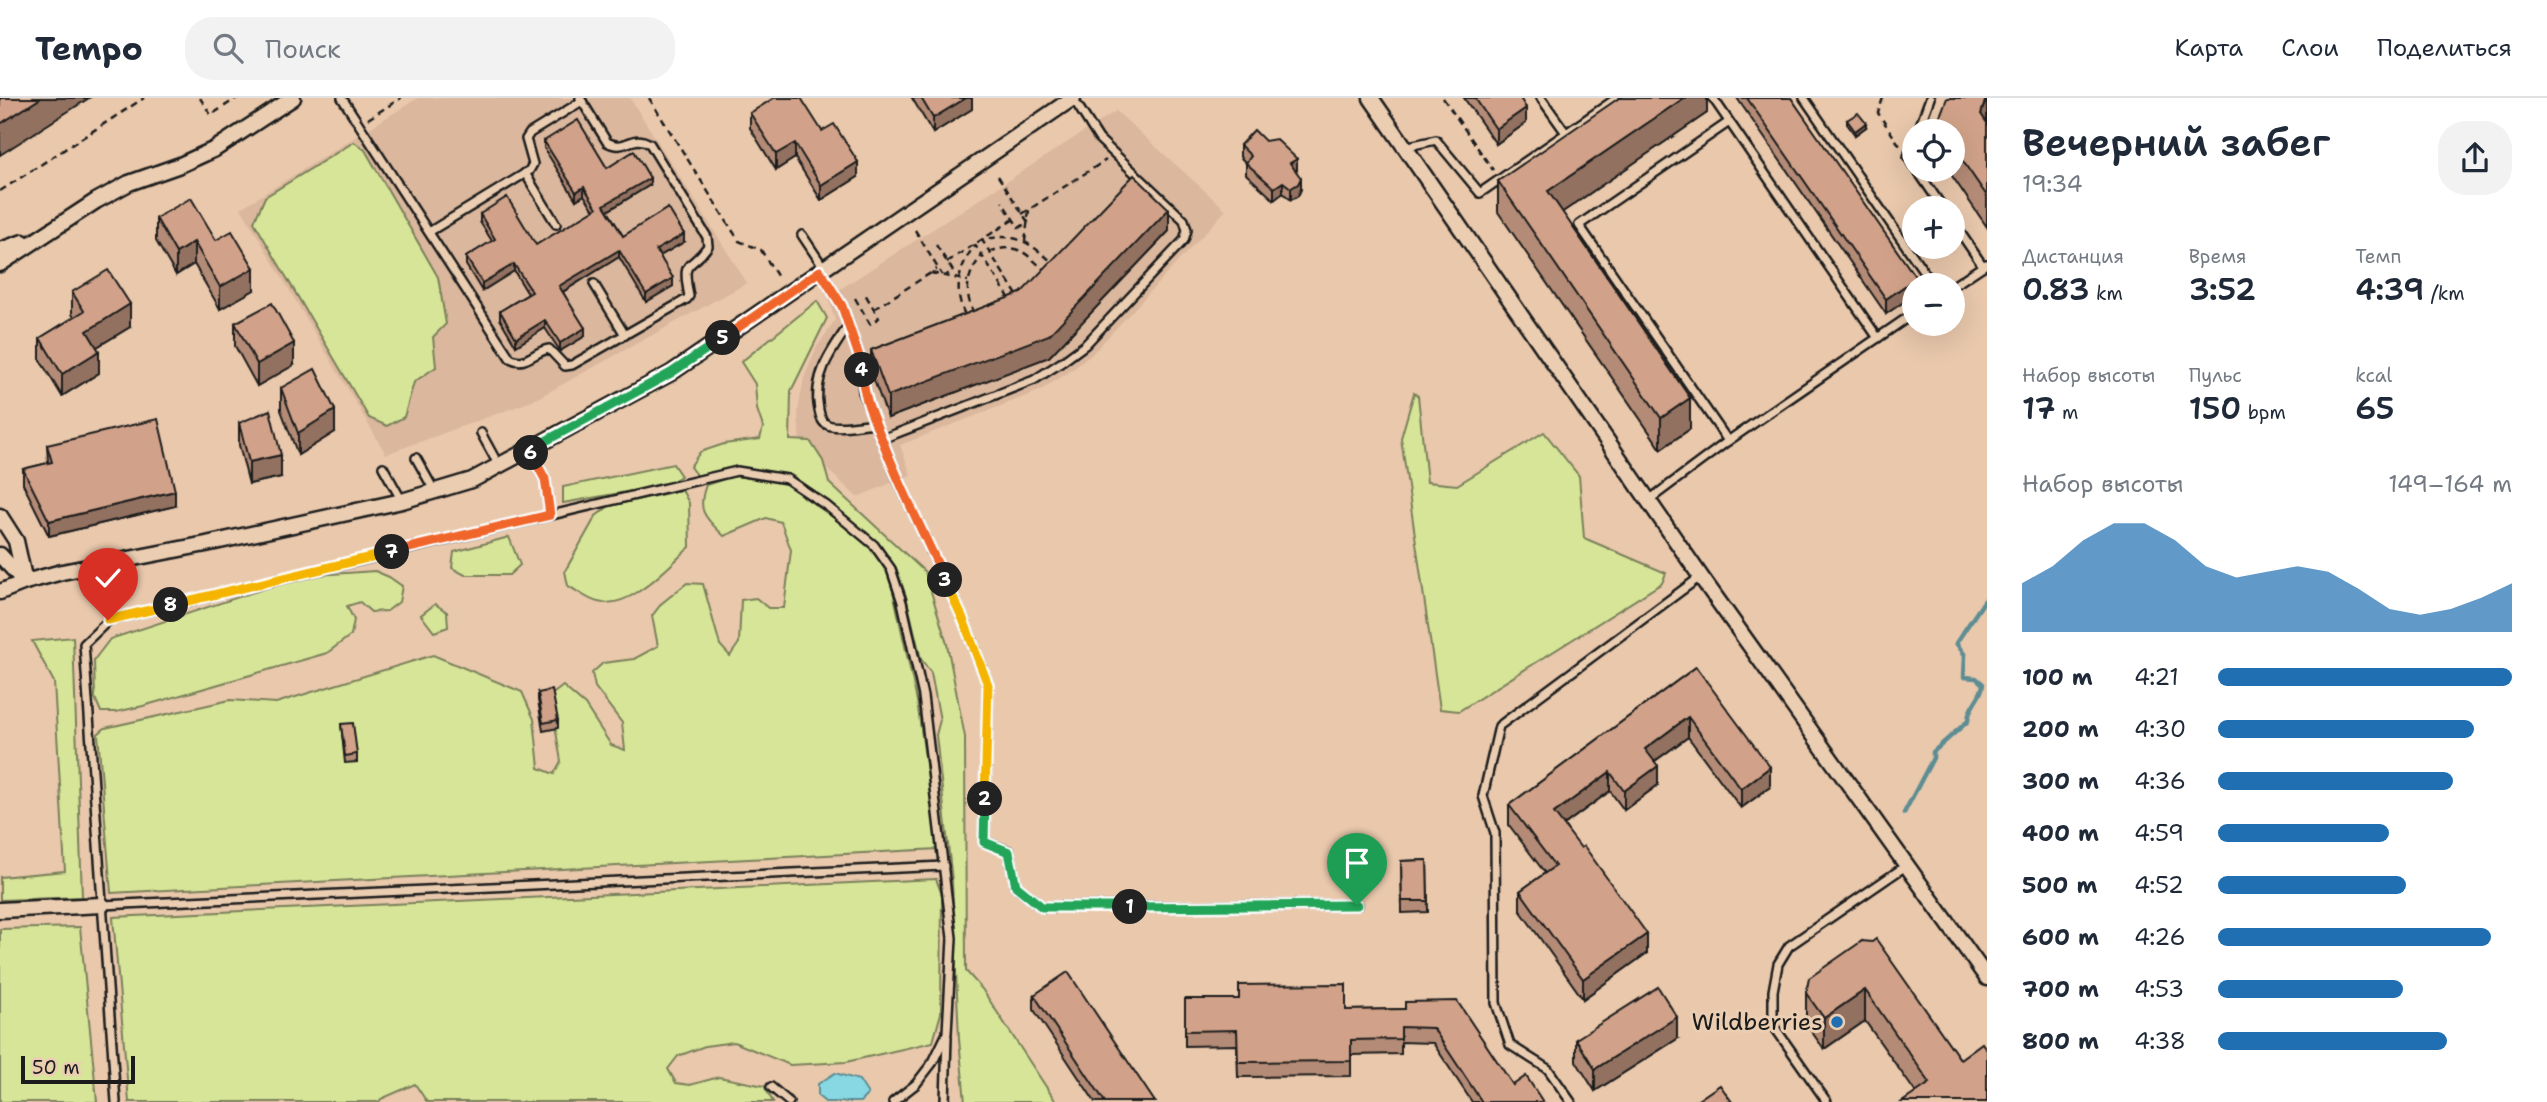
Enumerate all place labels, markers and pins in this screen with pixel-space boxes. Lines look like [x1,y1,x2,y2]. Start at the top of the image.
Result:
pin: 5 [706,320,740,356]
pin: 4 [844,352,880,388]
pin: 6 [514,436,548,470]
pin: 7 [374,534,410,570]
pin [78,548,138,620]
pin: 3 [928,562,962,598]
pin: 8 [154,588,188,622]
pin: 2 [968,782,1002,816]
pin [1327,833,1387,905]
pin: 1 [1112,890,1148,924]
place label: Wildberries [1691,1006,1823,1038]
marker: Wildberries [1829,1014,1845,1030]

